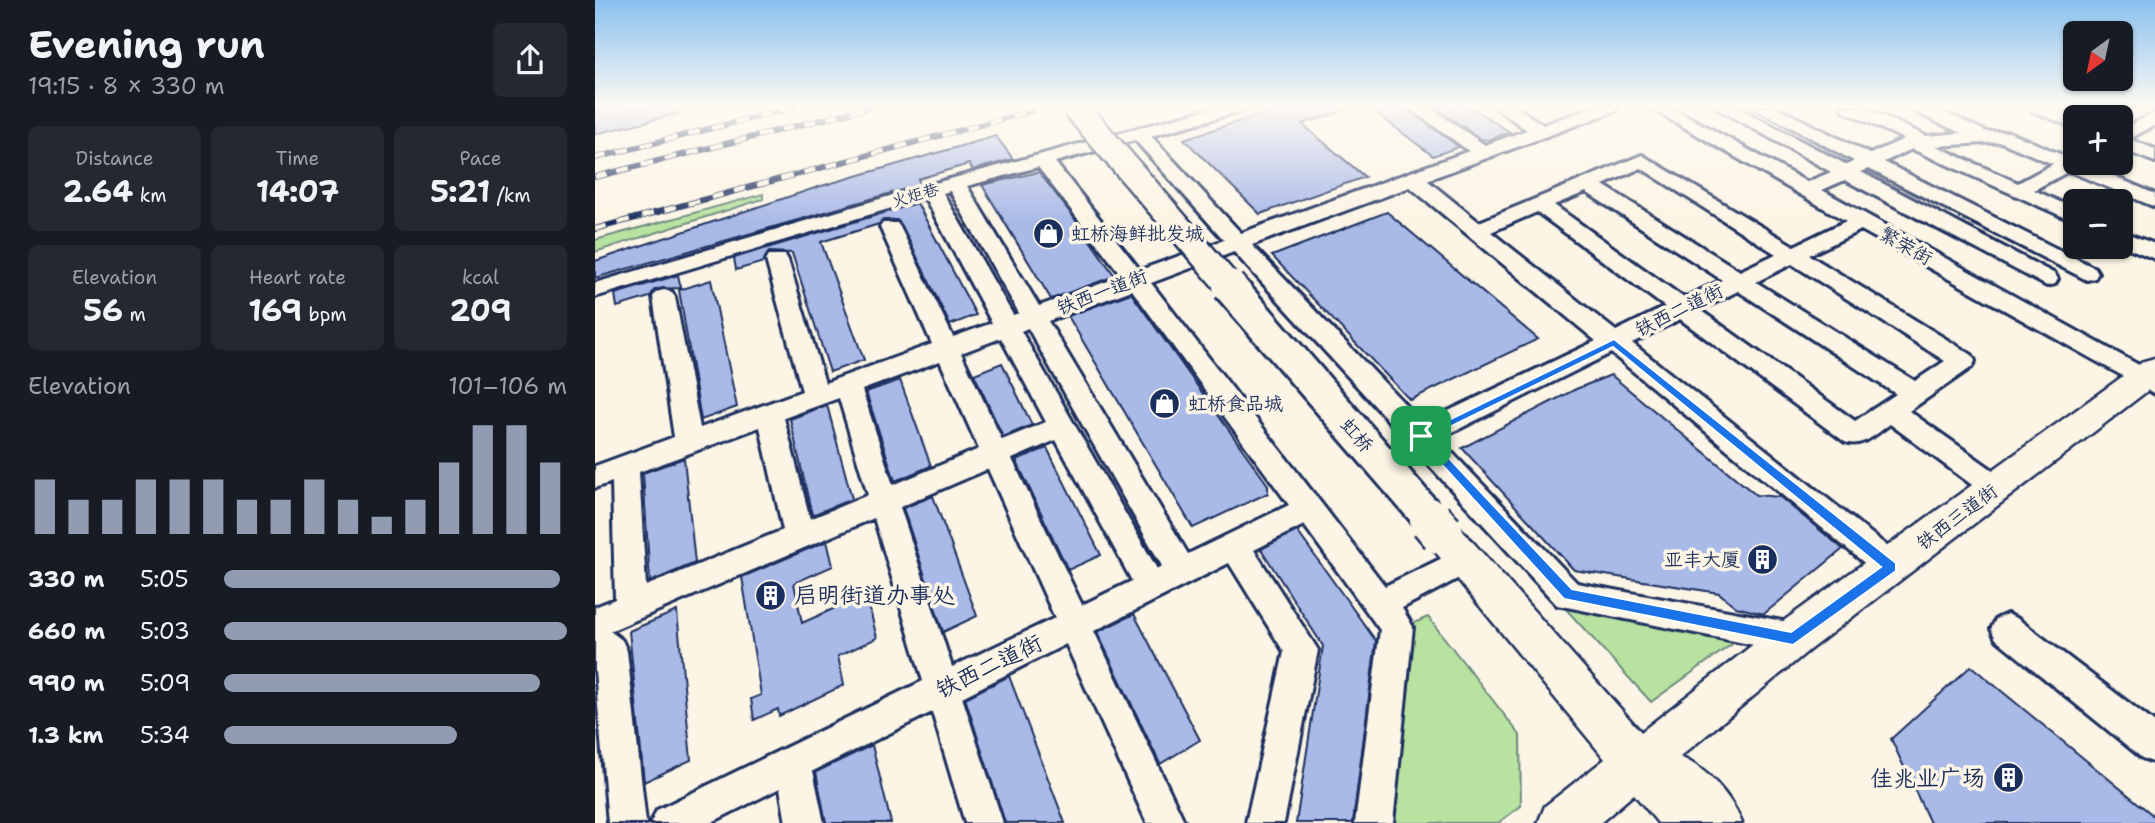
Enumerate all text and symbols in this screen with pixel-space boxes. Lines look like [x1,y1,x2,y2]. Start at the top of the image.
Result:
text: Evening run [28,19,265,70]
north arrow [2063,21,2133,91]
map controls [2063,21,2133,259]
button: share [493,23,567,97]
text: 19:15 · 8 × 330 m [28,71,225,101]
button: + [2063,105,2133,175]
text: Distance [76,146,153,171]
text: Time [276,146,319,171]
text: Pace [460,146,501,171]
text: 2.64 [62,171,133,212]
text: 14:07 [256,171,339,212]
text: 5:21 [430,171,490,212]
street label: 火炬巷 [889,178,941,212]
text: km [133,183,167,208]
text: /km [490,183,531,208]
button: − [2063,189,2133,259]
shop icon: 虹桥海鲜批发城 [1031,216,1065,250]
place label: 虹桥海鲜批发城 [1071,221,1204,246]
street label: 繁荣街 [1875,221,1937,271]
street label: 铁西一道街 [1053,263,1151,321]
text: Elevation [72,265,157,290]
text: Heart rate [249,265,346,290]
text: kcal [462,265,499,290]
street label: 铁西二道街 [1631,278,1727,342]
text: 56 [83,290,123,331]
text: 169 [248,290,302,331]
text: 209 [449,290,512,331]
text: m [123,302,146,327]
text: bpm [302,302,347,327]
text: Elevation [28,371,131,401]
text: 101–106 m [448,371,567,401]
shop icon: 虹桥食品城 [1148,386,1182,420]
place label: 虹桥食品城 [1188,391,1283,416]
pin [1391,406,1451,466]
street label: 虹桥 [1335,412,1379,458]
icon: arrive [1402,417,1440,455]
street label: 铁西三道街 [1912,478,2002,556]
building icon: 亚丰大厦 [1746,542,1780,576]
place label: 亚丰大厦 [1664,547,1740,572]
text: 330 m [28,564,105,594]
text: 5:05 [140,564,189,594]
building icon: 启明街道办事处 [754,578,788,612]
place label: 启明街道办事处 [794,580,955,610]
text: 660 m [28,616,105,646]
text: 5:03 [140,616,190,646]
street label: 铁西二道街 [931,627,1047,705]
text: 990 m [28,668,105,698]
text: 5:09 [140,668,190,698]
text: 1.3 km [28,720,103,750]
text: 5:34 [140,720,190,750]
building icon: 佳兆业广场 [1991,761,2025,795]
place label: 佳兆业广场 [1870,763,1985,793]

